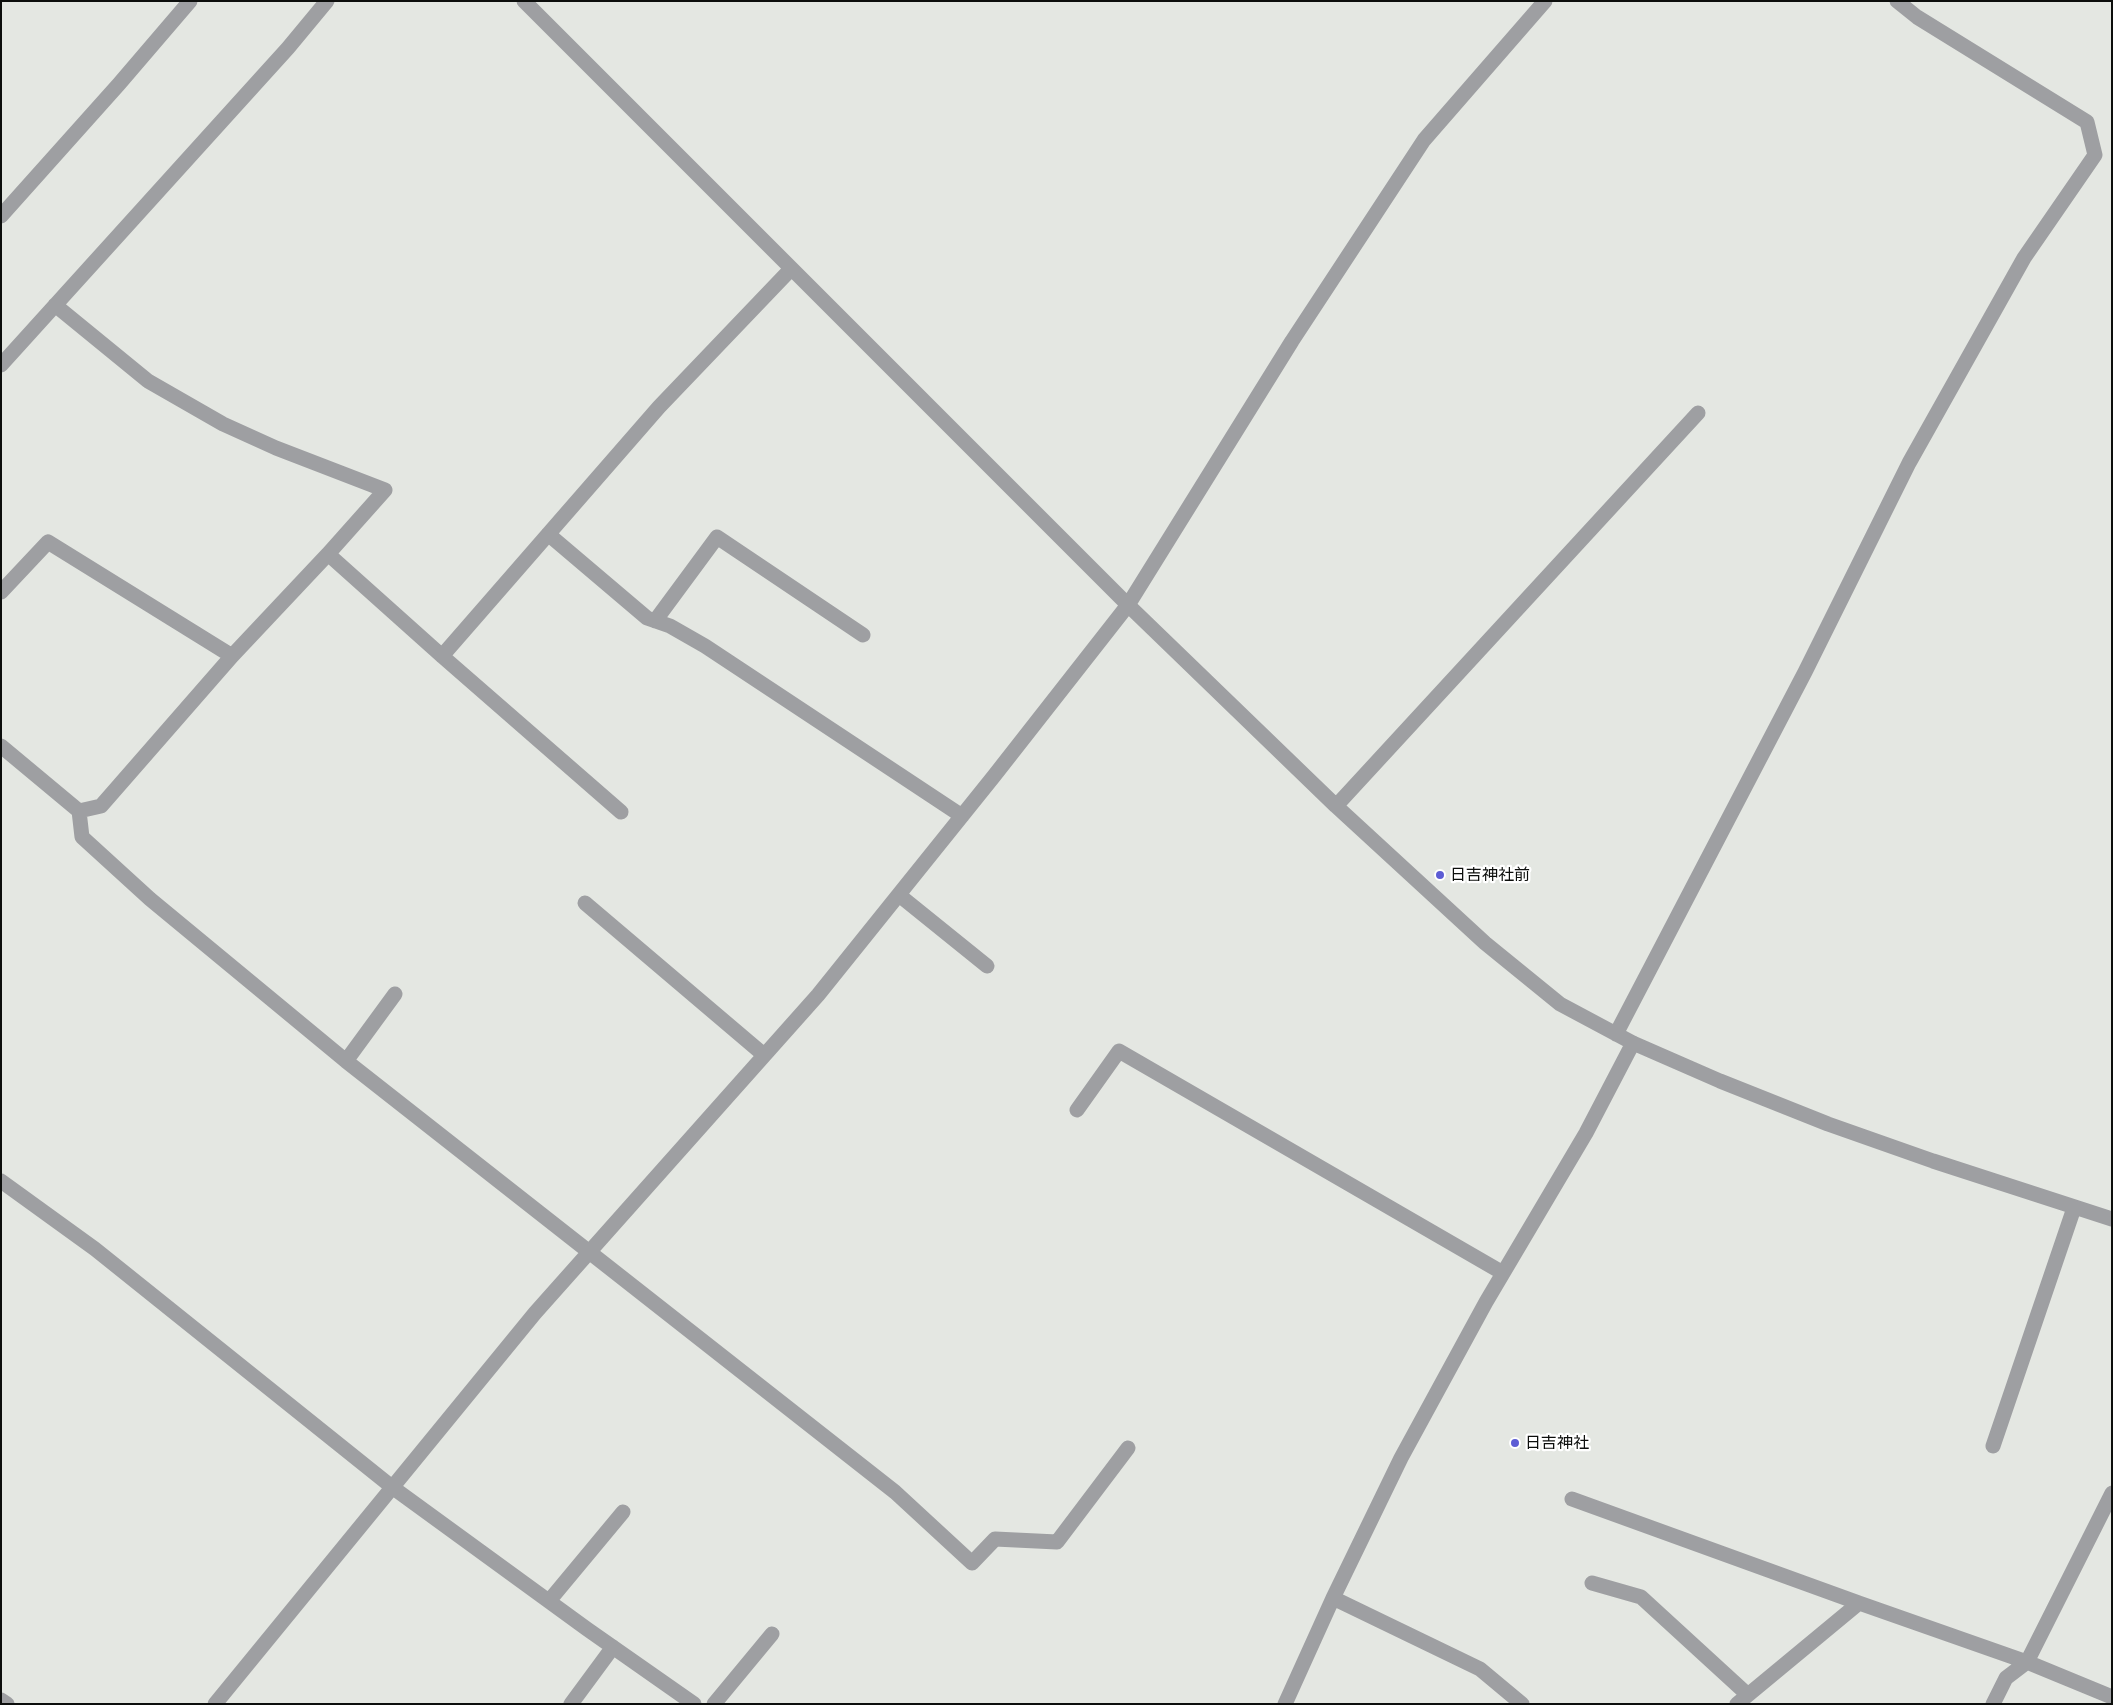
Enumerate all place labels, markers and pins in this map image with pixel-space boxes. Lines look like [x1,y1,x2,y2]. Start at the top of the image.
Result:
place label: 日吉神社前 [1450,865,1530,885]
marker: 日吉神社前 [1434,869,1446,881]
place label: 日吉神社 [1525,1433,1589,1453]
marker: 日吉神社 [1509,1437,1521,1449]

